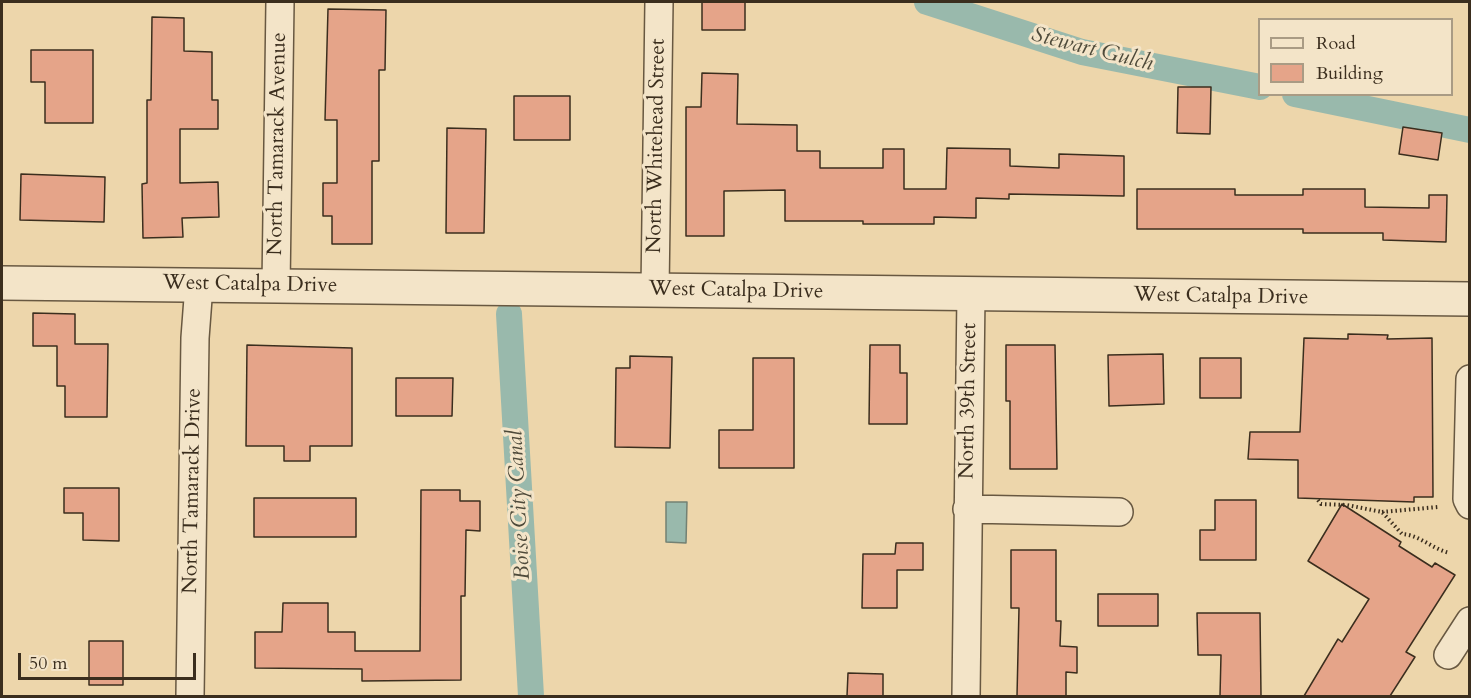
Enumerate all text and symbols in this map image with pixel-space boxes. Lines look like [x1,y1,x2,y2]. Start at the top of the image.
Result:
legend [1258,18,1453,96]
water label: Stewart Gulch [1029,22,1155,78]
text: Road [1316,31,1356,56]
street label: North Tamarack Avenue [263,32,293,256]
street label: North Whitehead Street [643,38,671,254]
text: Building [1316,61,1383,86]
street label: West Catalpa Drive [162,271,338,299]
street label: West Catalpa Drive [648,277,824,305]
street label: West Catalpa Drive [1133,283,1309,311]
street label: North 39th Street [955,323,983,479]
street label: North Tamarack Drive [179,388,207,594]
water label: Boise City Canal [503,429,537,581]
scale bar [21,641,200,679]
text: 50 m [29,651,68,676]

